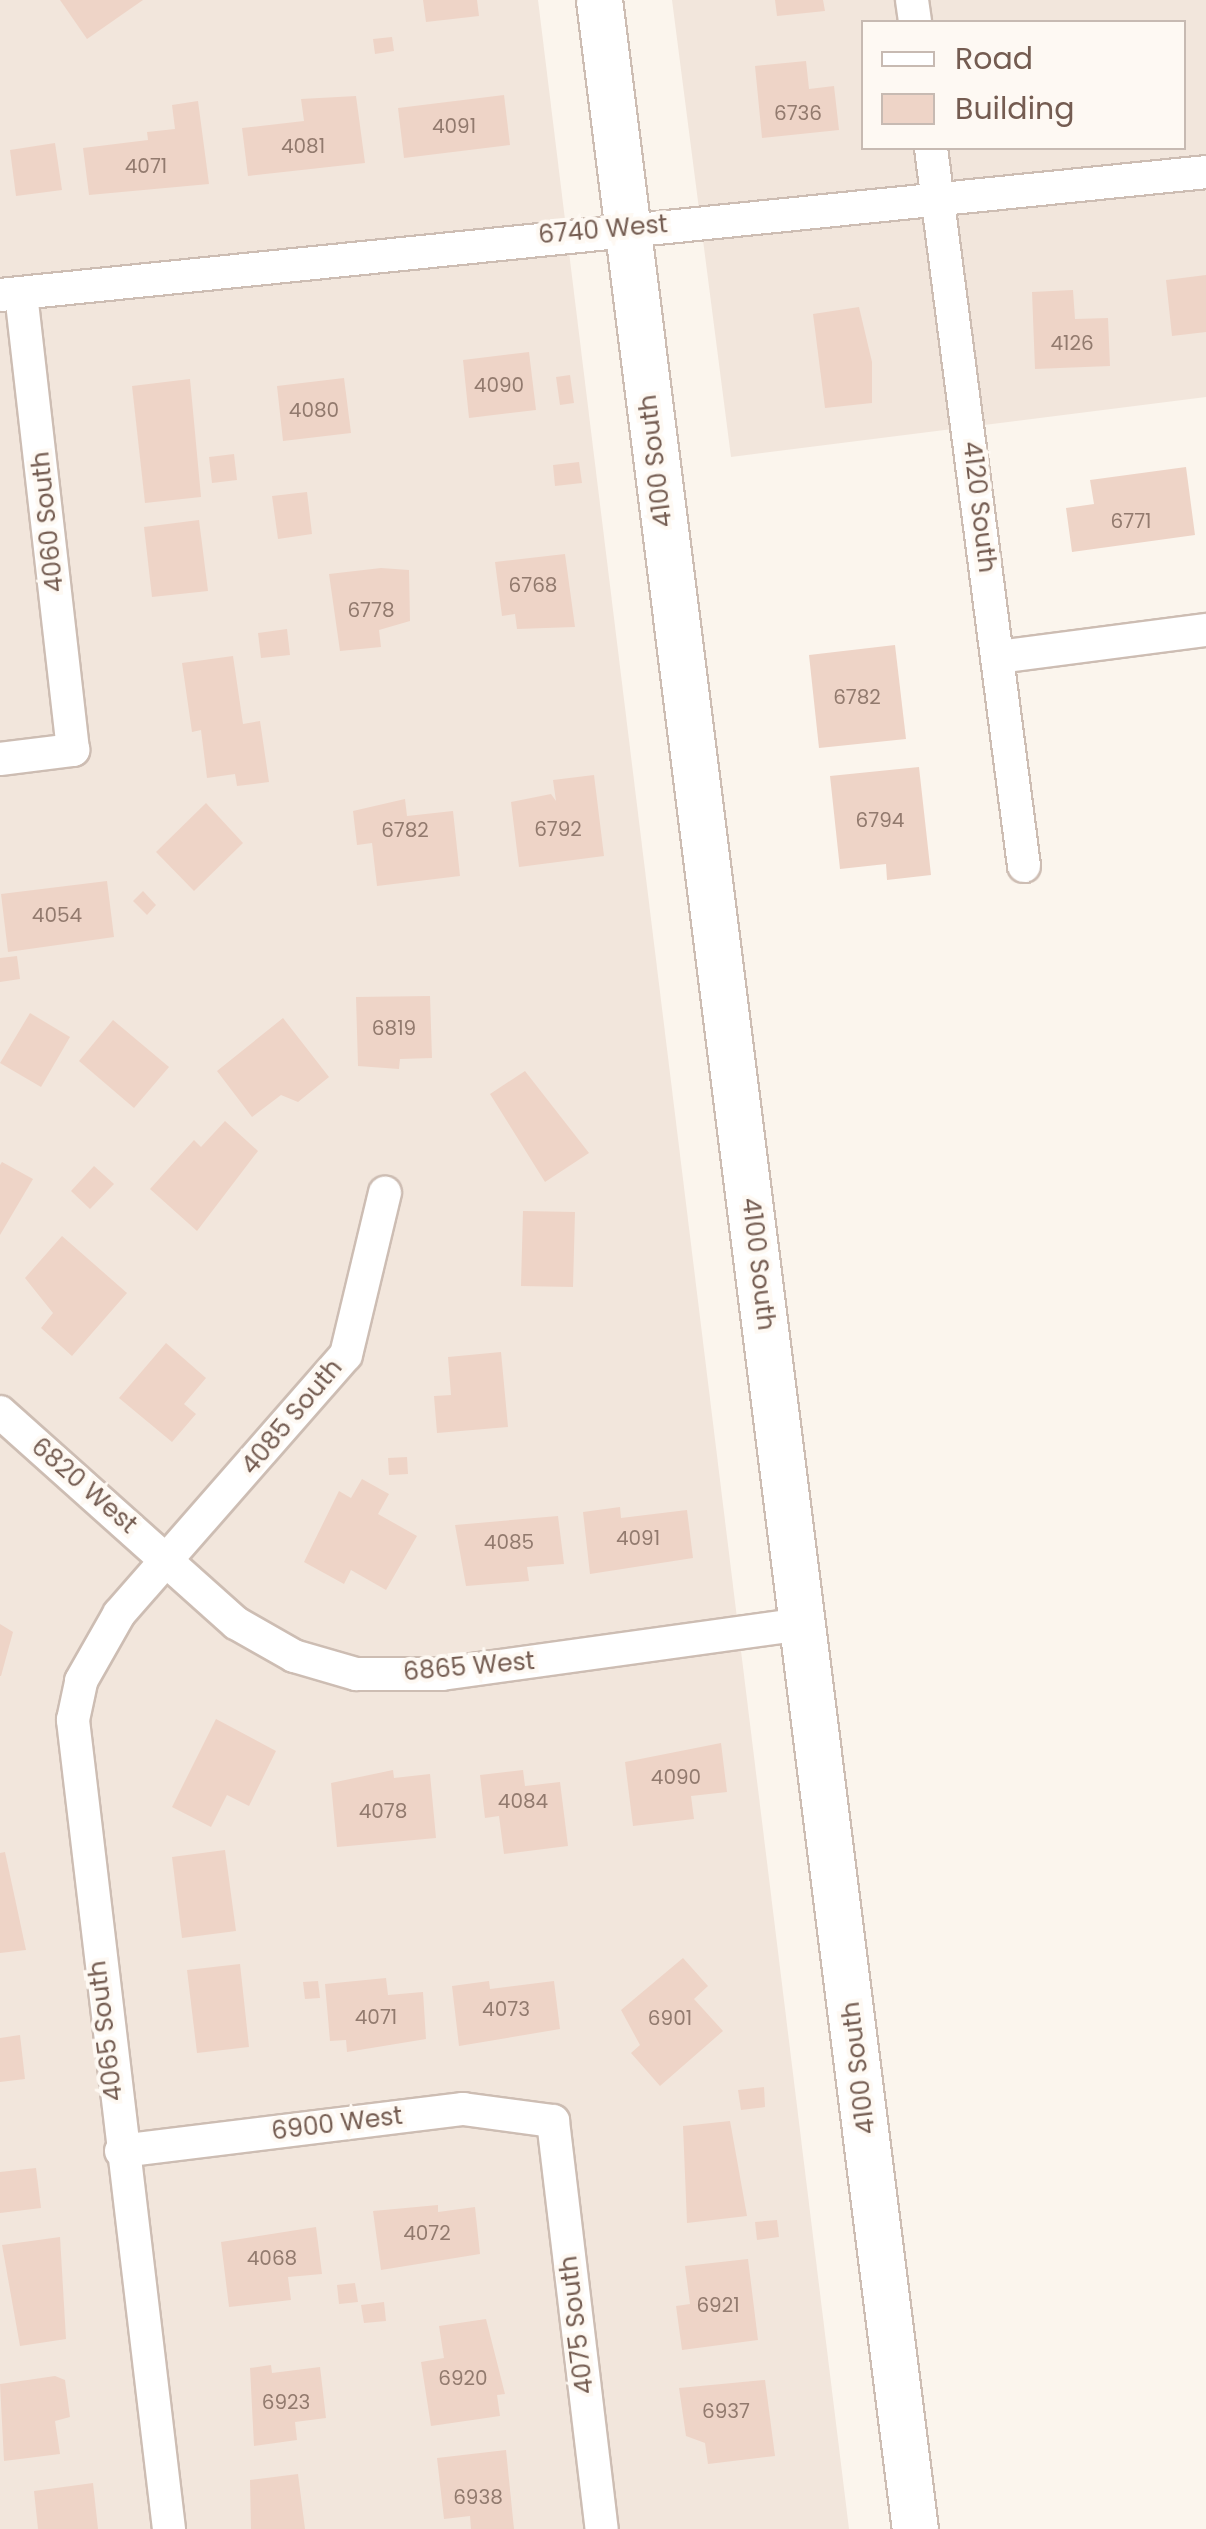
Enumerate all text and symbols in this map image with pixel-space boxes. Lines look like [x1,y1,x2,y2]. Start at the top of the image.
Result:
legend [861,20,1186,150]
text: Road [955,37,1033,80]
text: Building [955,87,1075,130]
house number: 6736 [774,101,822,125]
house number: 4091 [432,114,476,138]
house number: 4081 [281,134,325,158]
house number: 4071 [125,154,167,178]
street label: 6740 West [537,209,669,251]
house number: 4126 [1050,331,1094,355]
house number: 4090 [474,373,524,397]
street label: 4100 South [633,393,679,529]
house number: 4080 [289,398,339,422]
street label: 4120 South [956,440,1002,574]
street label: 4060 South [26,450,70,594]
house number: 6771 [1111,509,1151,533]
house number: 6768 [509,573,557,597]
house number: 6778 [347,598,395,622]
house number: 6782 [833,685,881,709]
house number: 6794 [856,808,904,832]
house number: 6792 [534,817,582,841]
house number: 6782 [381,818,429,842]
house number: 4054 [32,903,82,927]
house number: 6819 [372,1016,416,1040]
street label: 4100 South [735,1196,781,1332]
street label: 4085 South [235,1353,349,1481]
street label: 6820 West [25,1432,143,1540]
house number: 4091 [616,1526,660,1550]
house number: 4085 [484,1530,534,1554]
street label: 6865 West [402,1646,536,1688]
house number: 4090 [651,1765,701,1789]
house number: 4084 [498,1789,548,1813]
house number: 4078 [359,1799,407,1823]
street label: 4065 South [82,1959,130,2103]
house number: 4073 [482,1997,530,2021]
street label: 4100 South [836,2000,882,2136]
house number: 4071 [355,2005,397,2029]
house number: 6901 [648,2006,692,2030]
street label: 6900 West [270,2101,404,2147]
house number: 4072 [403,2221,451,2245]
house number: 4068 [247,2246,297,2270]
street label: 4075 South [554,2254,600,2396]
house number: 6921 [696,2293,740,2317]
house number: 6920 [438,2366,488,2390]
house number: 6923 [262,2390,310,2414]
house number: 6937 [702,2399,750,2423]
house number: 6938 [453,2485,503,2509]

